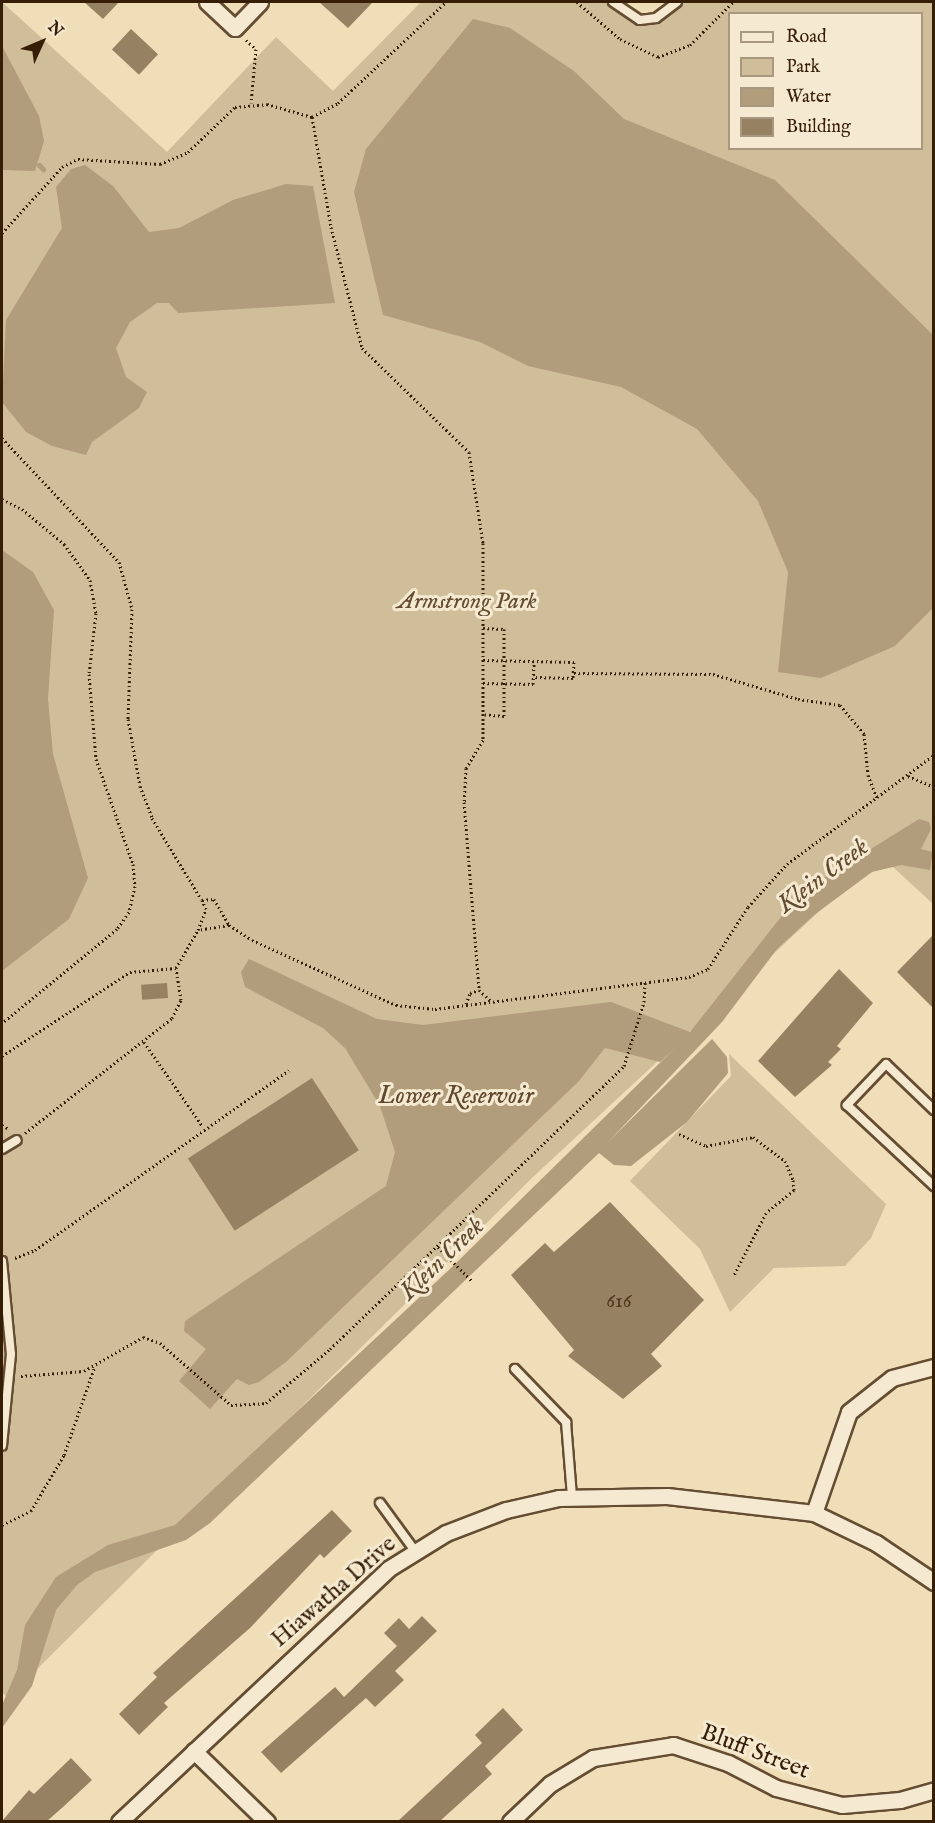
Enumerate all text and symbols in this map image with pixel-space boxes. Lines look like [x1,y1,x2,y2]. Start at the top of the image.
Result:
north arrow [12,12,72,72]
legend [728,12,923,150]
text: N [43,18,67,41]
text: Road [786,26,827,49]
text: Park [786,56,820,79]
text: Water [786,86,831,109]
text: Building [786,116,851,139]
park label: Armstrong Park [397,588,537,616]
water label: Klein Creek [771,832,875,920]
water label: Lower Reservoir [378,1080,534,1112]
water label: Klein Creek [393,1211,491,1307]
house number: 616 [606,1289,632,1315]
street label: Hiawatha Drive [266,1530,402,1654]
street label: Bluff Street [697,1718,813,1786]

